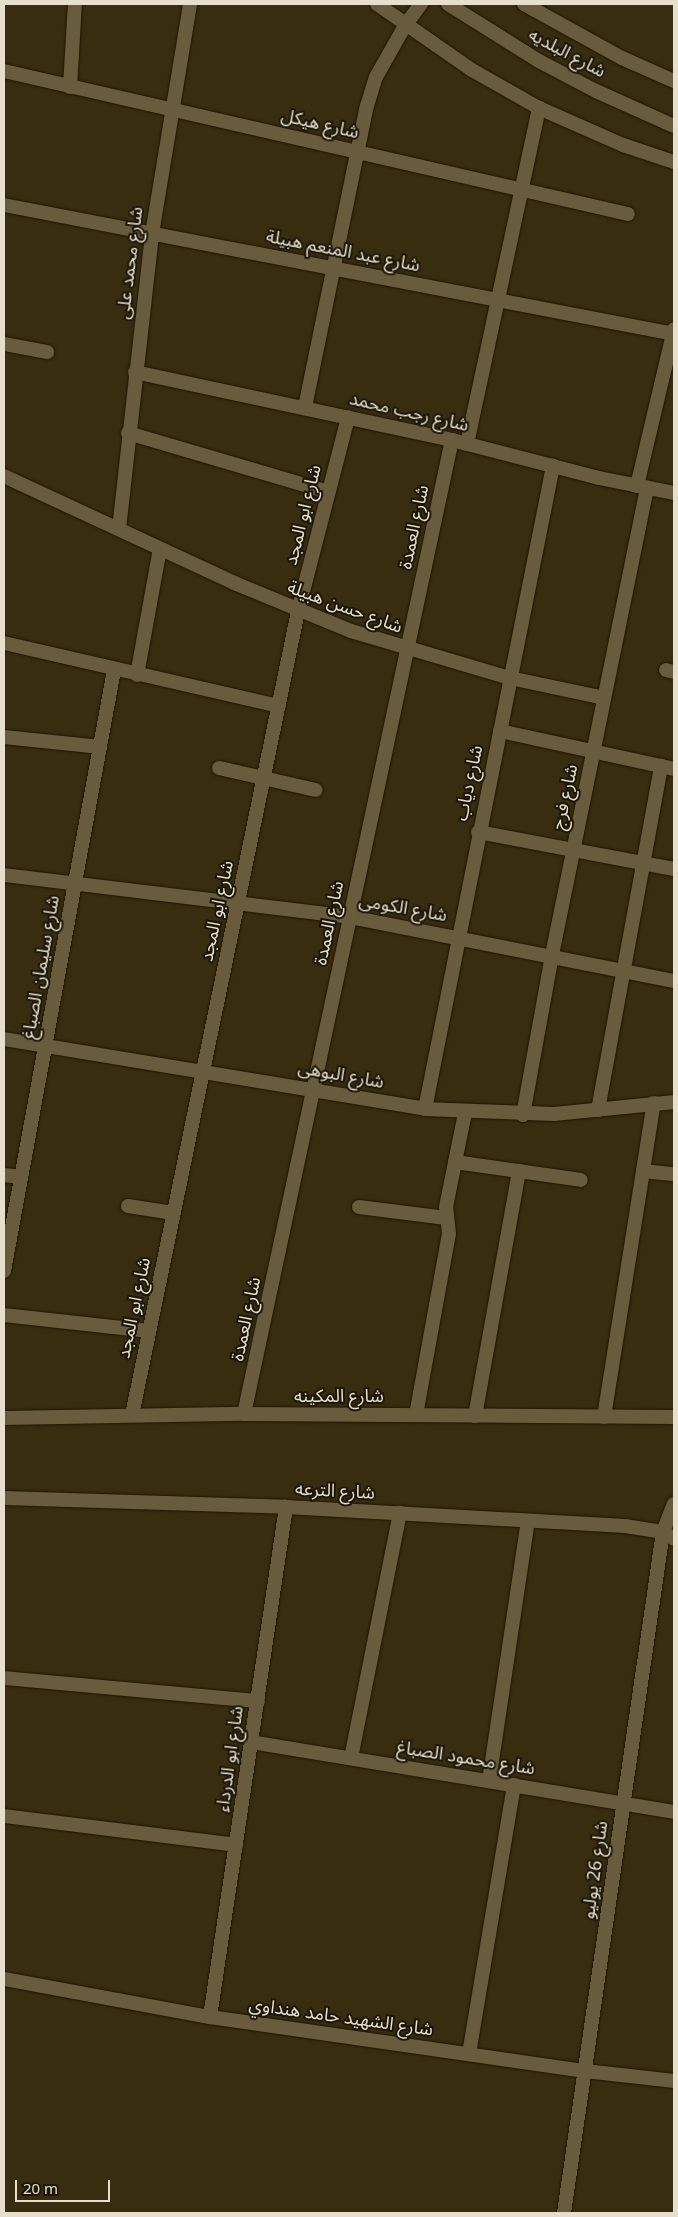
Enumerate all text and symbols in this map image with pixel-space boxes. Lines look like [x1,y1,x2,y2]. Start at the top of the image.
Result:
street label: شارع البلديه [525,24,609,82]
street label: شارع هيكل [279,105,361,143]
street label: شارع محمد على [112,206,148,320]
street label: شارع عبد المنعم هبيلة [264,225,422,277]
street label: شارع رجب محمد [347,388,471,436]
street label: شارع ابو المجد [280,463,326,567]
street label: شارع العمدة [395,483,433,571]
street label: شارع حسن هبيلة [285,576,405,638]
street label: شارع دياب [450,743,488,823]
street label: شارع فرج [548,762,582,832]
street label: شارع ابو المجد [196,859,238,963]
street label: شارع العمدة [310,879,348,967]
street label: شارع الكومى [357,890,449,926]
street label: شارع سليمان الصباغ [18,894,64,1040]
street label: شارع البوهى [296,1057,386,1093]
street label: شارع ابو المجد [113,1256,155,1360]
street label: شارع العمدة [227,1275,265,1363]
street label: شارع المكينه [294,1385,384,1407]
street label: شارع الترعه [295,1478,375,1504]
street label: شارع ابو الدرداء [212,1705,248,1813]
street label: شارع محمود الصباغ [395,1736,537,1780]
street label: شارع 26 يوليو [577,1820,613,1920]
street label: شارع الشهيد حامد هنداوي [248,1993,434,2041]
scale bar [18,2170,112,2202]
text: 20 m [23,2173,58,2205]

